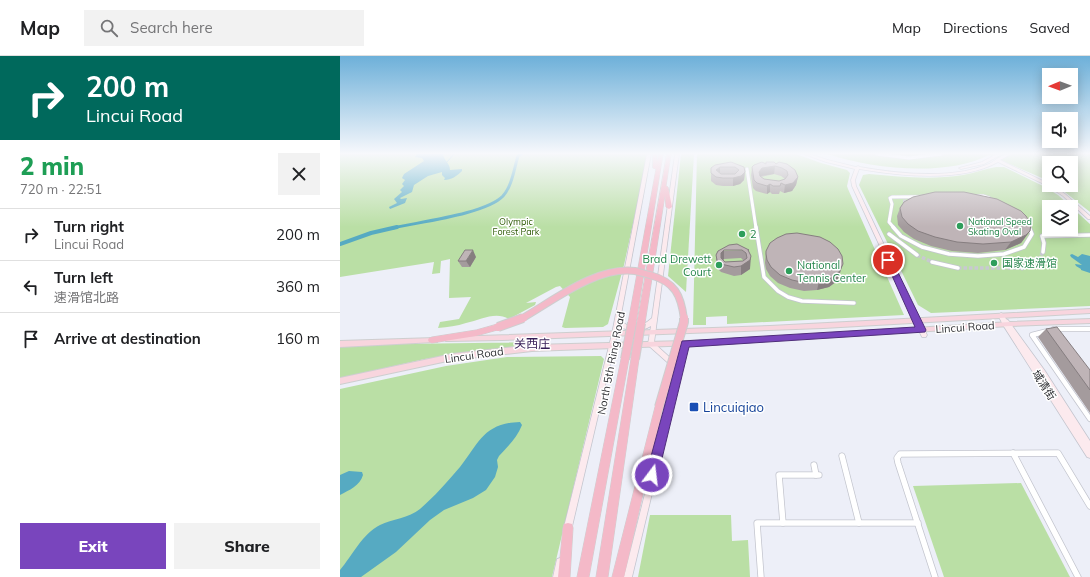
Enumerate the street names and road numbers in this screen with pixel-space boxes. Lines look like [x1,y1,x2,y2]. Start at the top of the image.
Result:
street label: North 5th Ring Road [594,310,628,416]
street label: Lincui Road [935,318,995,336]
street label: Lincui Road [444,344,504,366]
street label: 域清街 [1029,367,1059,403]

